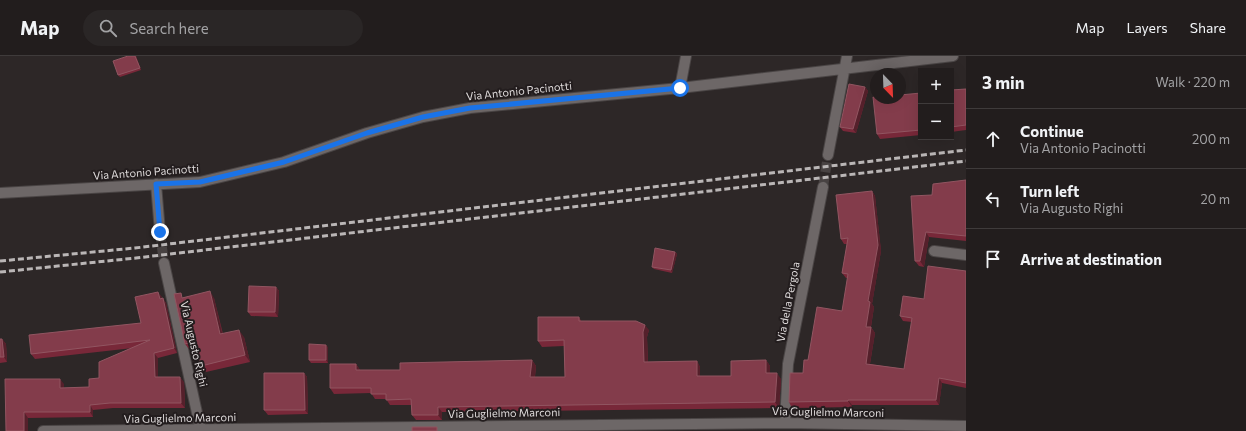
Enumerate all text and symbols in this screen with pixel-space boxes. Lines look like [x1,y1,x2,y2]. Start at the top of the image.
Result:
search box [83,10,363,46]
text: Map [20,16,59,39]
icon: search [97,17,119,39]
text: Search here [129,19,209,37]
text: Map [1076,19,1104,36]
text: Layers [1126,19,1168,36]
text: Share [1190,19,1226,36]
north arrow [870,68,906,104]
map controls [918,68,954,140]
button: + [918,68,954,104]
text: 3 min [982,72,1025,93]
text: Walk · 220 m [1156,74,1230,90]
street label: Via Antonio Pacinotti [465,78,573,103]
route start [671,79,689,97]
button: − [918,104,954,140]
text: Continue [1020,122,1084,140]
icon: ahead [982,128,1004,150]
text: 200 m [1192,131,1230,147]
text: Via Antonio Pacinotti [1020,140,1146,156]
street label: Via Antonio Pacinotti [92,161,200,182]
text: Turn left [1020,182,1079,200]
icon: left [982,188,1004,210]
text: 20 m [1201,191,1230,207]
text: Via Augusto Righi [1020,200,1123,216]
route end [151,223,169,241]
icon: arrive [982,248,1004,270]
text: Arrive at destination [1020,250,1162,268]
street label: Via della Pergola [773,261,802,343]
street label: Via Augusto Righi [178,300,211,388]
street label: Via Guglielmo Marconi [772,404,884,419]
street label: Via Guglielmo Marconi [448,405,560,420]
street label: Via Guglielmo Marconi [124,410,236,425]

